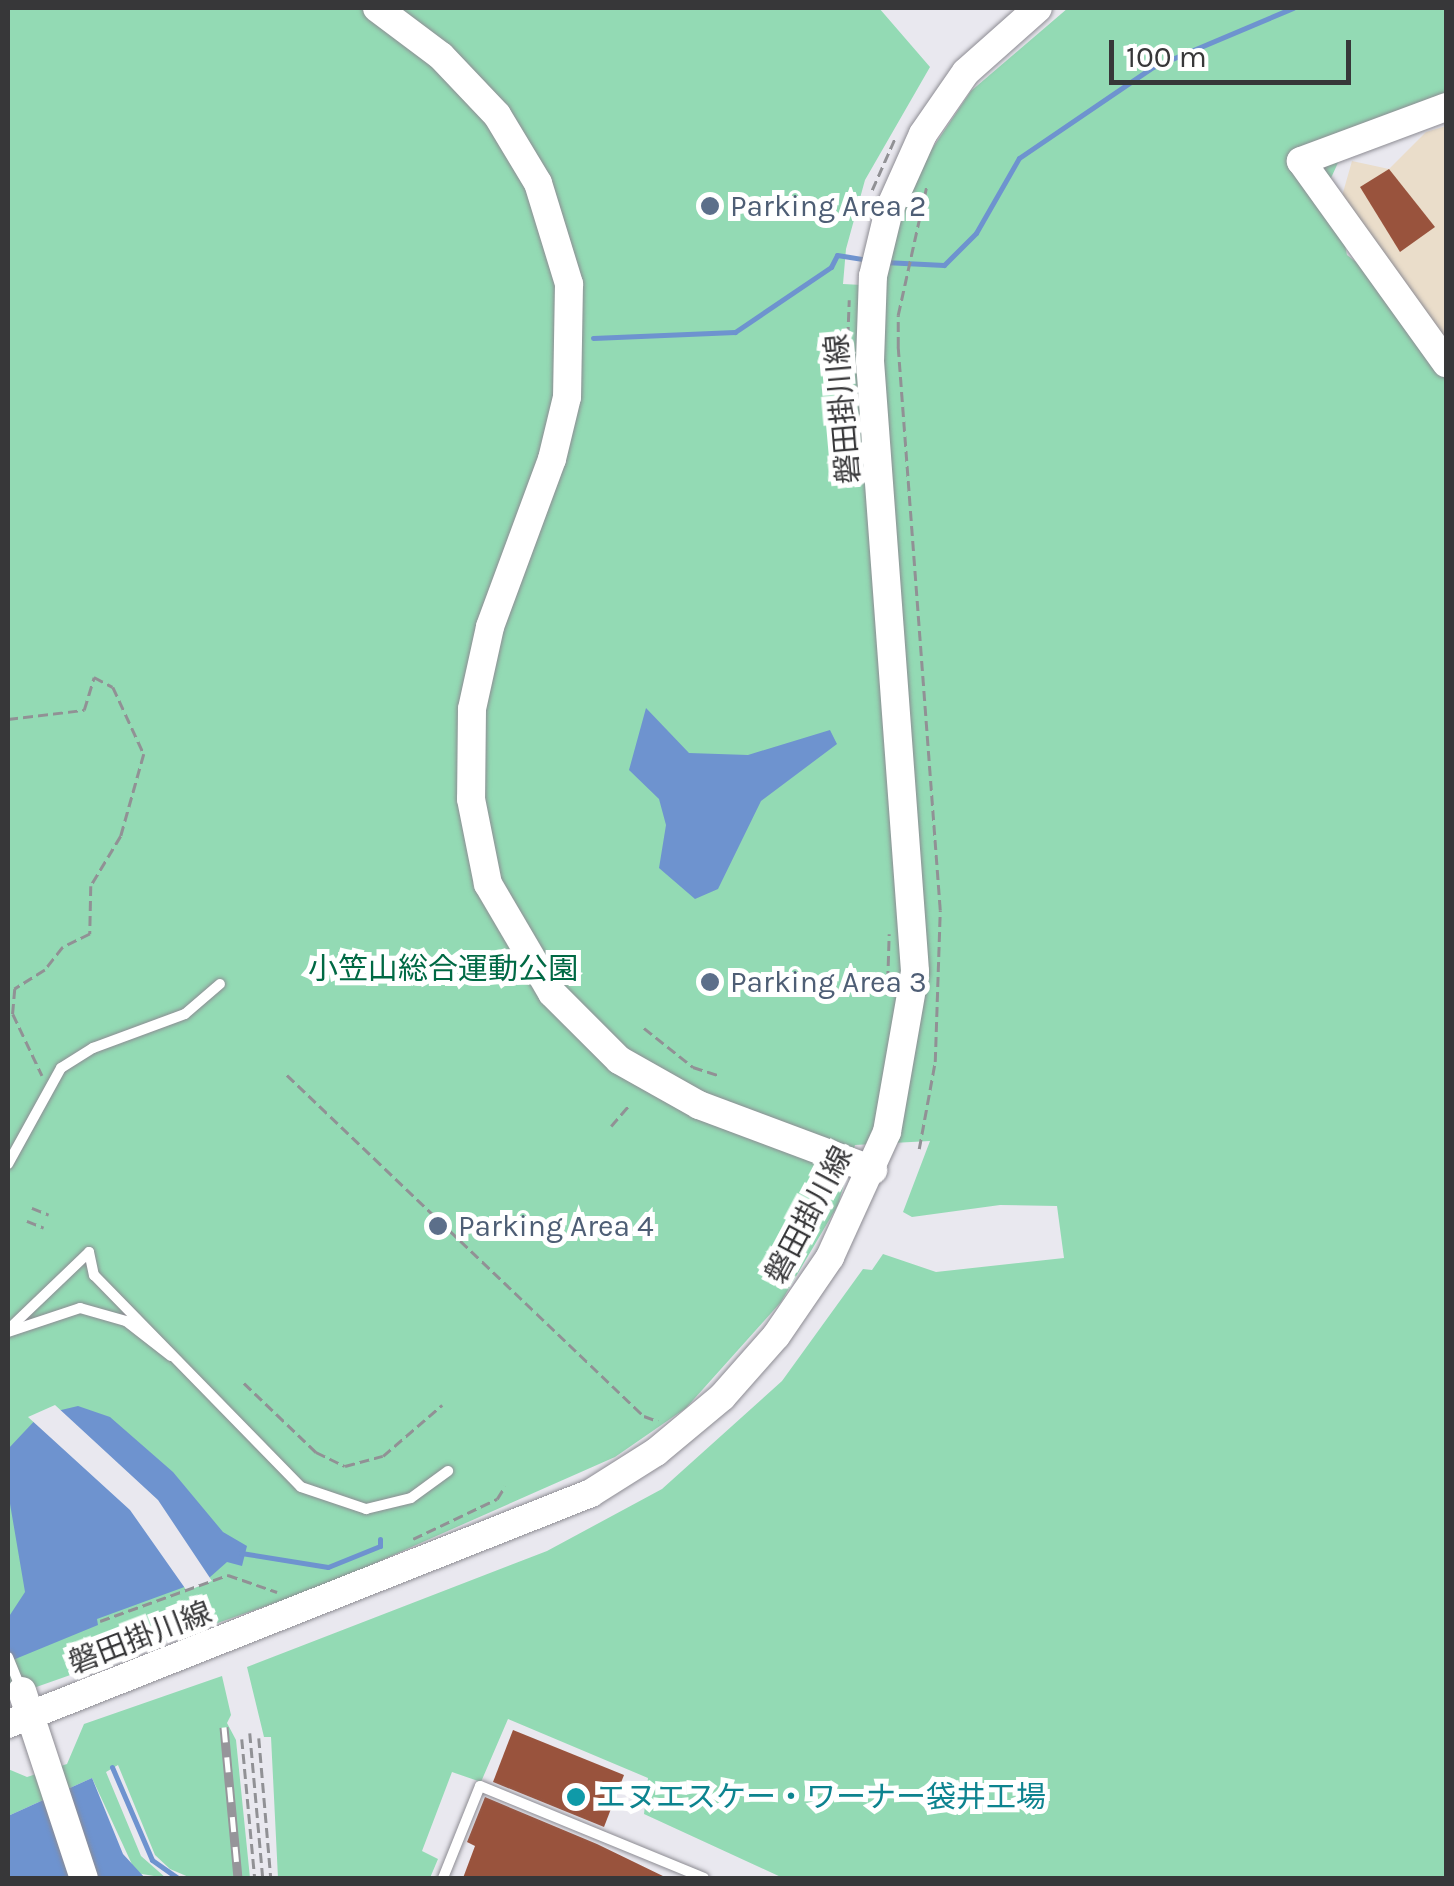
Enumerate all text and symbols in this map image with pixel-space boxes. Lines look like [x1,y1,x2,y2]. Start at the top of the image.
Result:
scale bar [1114,20,1356,82]
text: 100 m [1126,39,1207,75]
place label: Parking Area 2 [730,188,926,224]
marker: Parking Area 2 [699,195,721,217]
street label: 磐田掛川線 [819,333,867,485]
park label: 小笠山総合運動公園 [308,951,578,987]
place label: Parking Area 3 [730,964,927,1000]
marker: Parking Area 3 [699,971,721,993]
street label: 磐田掛川線 [758,1140,860,1290]
place label: Parking Area 4 [458,1208,654,1244]
marker: Parking Area 4 [427,1215,449,1237]
street label: 磐田掛川線 [64,1594,216,1682]
place label: エヌエスケー・ワーナー袋井工場 [596,1779,1046,1815]
marker: エヌエスケー・ワーナー袋井工場 [565,1786,587,1808]

